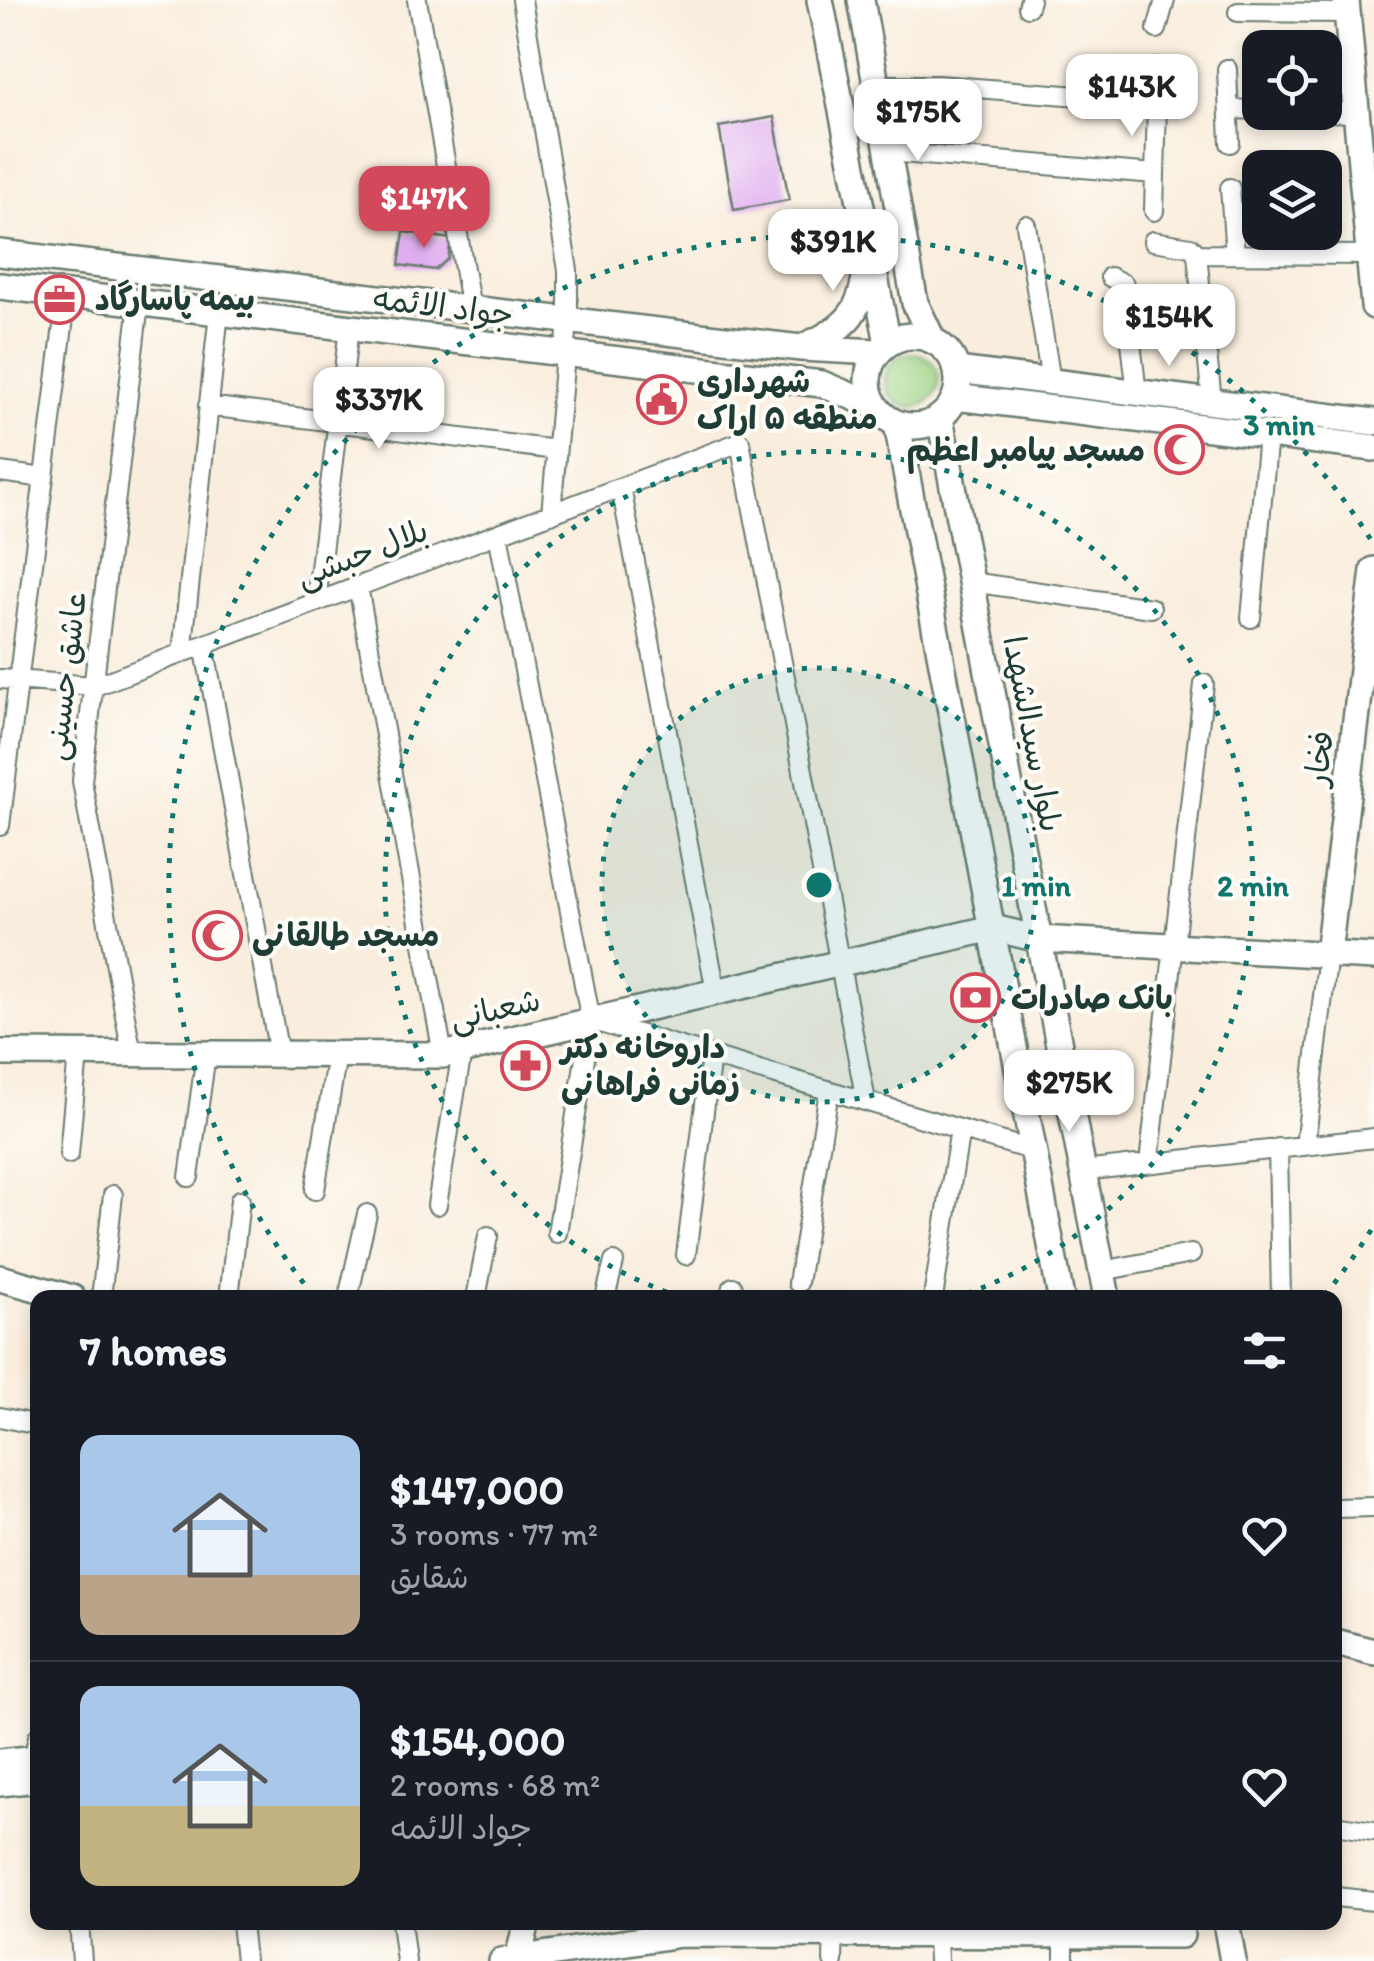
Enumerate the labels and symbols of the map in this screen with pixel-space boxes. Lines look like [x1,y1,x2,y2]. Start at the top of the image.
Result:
pin: $143K [1062,54,1202,139]
pin: $175K [848,79,988,164]
pin: $147K [354,166,494,251]
pin: $391K [763,209,903,294]
office icon: بیمه پاسارگاد [34,273,86,325]
street label: جواد الائمه [370,278,516,334]
place label: بیمه پاسارگاد [95,279,255,319]
pin: $154K [1099,284,1239,369]
place label: شهرداری منطقه ۵ اراک [697,362,878,437]
pin: $337K [309,367,449,452]
public building icon: شهرداری منطقه ۵ اراک [636,373,688,425]
text: 3 min [1243,406,1316,443]
mosque icon: مسجد پیامبر اعظم [1154,424,1206,476]
place label: مسجد پیامبر اعظم [907,431,1145,474]
street label: بلال حبشی [291,511,434,597]
street label: عاشق حسینی [36,589,96,763]
street label: بلوار سیدالشهدا [995,633,1071,835]
street label: فخار [1296,728,1341,791]
centre of rings [801,867,837,903]
text: 1 min [1001,867,1072,904]
text: 2 min [1217,867,1290,904]
mosque icon: مسجد طالقانی [191,909,243,961]
place label: مسجد طالقانی [252,916,439,956]
bank icon: بانک صادرات [950,972,1002,1024]
place label: بانک صادرات [1011,979,1173,1018]
street label: شعبانی [446,980,544,1040]
place label: داروخانه دکتر زمانی فراهانی [558,1028,740,1105]
pharmacy icon: داروخانه دکتر زمانی فراهانی [500,1039,552,1091]
pin: $275K [999,1050,1139,1135]

